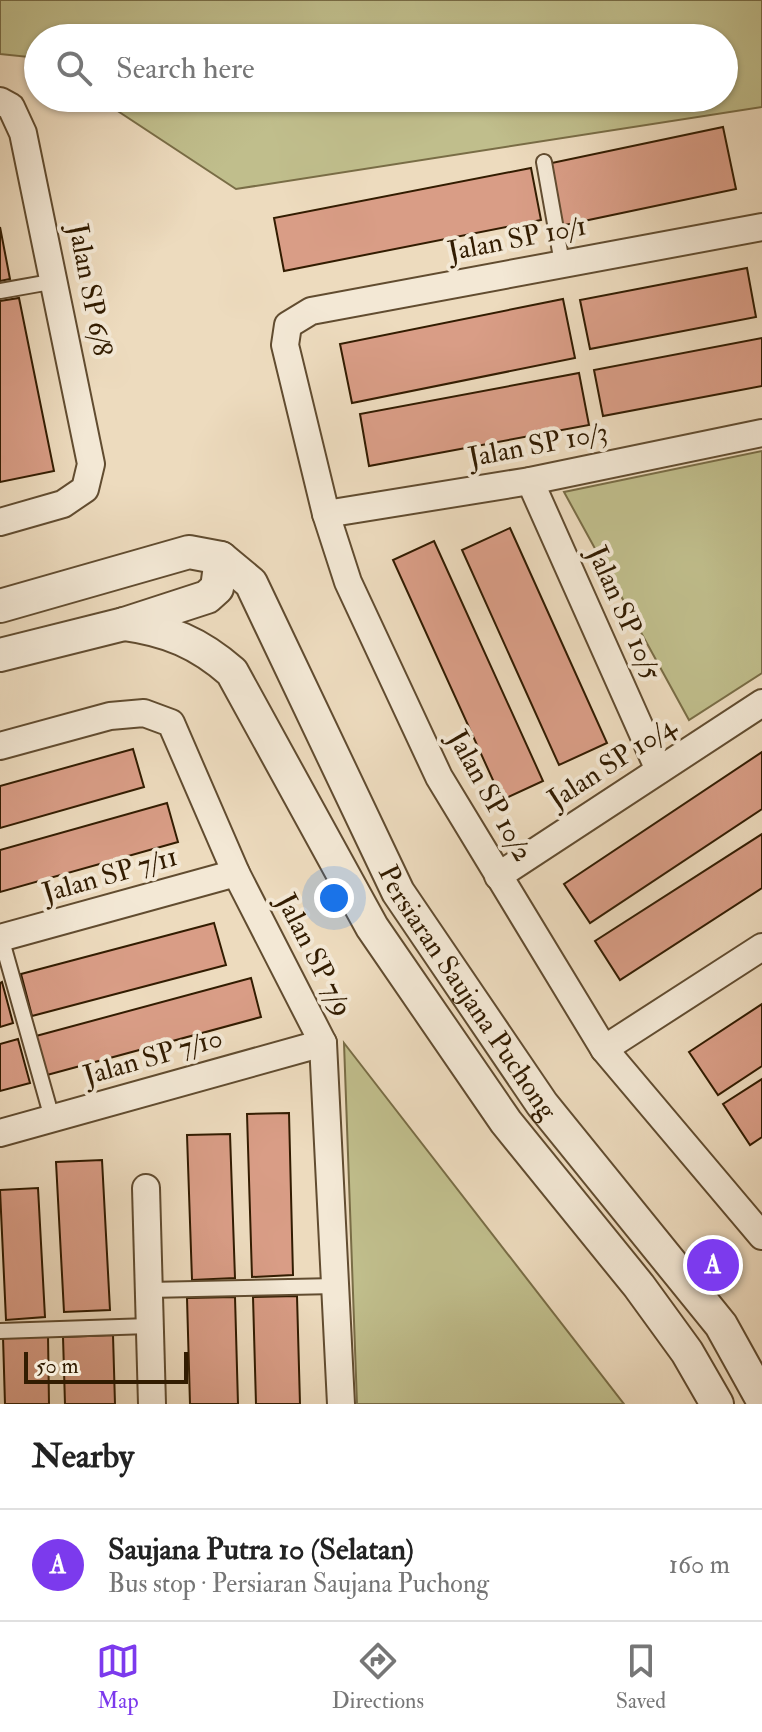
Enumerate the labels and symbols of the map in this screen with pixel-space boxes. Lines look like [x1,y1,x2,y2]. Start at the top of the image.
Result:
street label: Jalan SP 10/1 [444,208,589,270]
street label: Jalan SP 6/8 [60,220,120,359]
street label: Jalan SP 10/3 [464,414,611,476]
street label: Jalan SP 10/5 [579,540,669,686]
street label: Jalan SP 10/4 [541,708,684,818]
street label: Jalan SP 10/2 [439,723,540,868]
street label: Jalan SP 7/11 [37,839,182,911]
street label: Persiaran Saujana Puchong [370,859,566,1127]
your location [314,878,354,918]
street label: Jalan SP 7/9 [268,887,360,1022]
street label: Jalan SP 7/10 [78,1020,227,1094]
pin: A [687,1235,739,1295]
scale bar [24,1348,188,1384]

